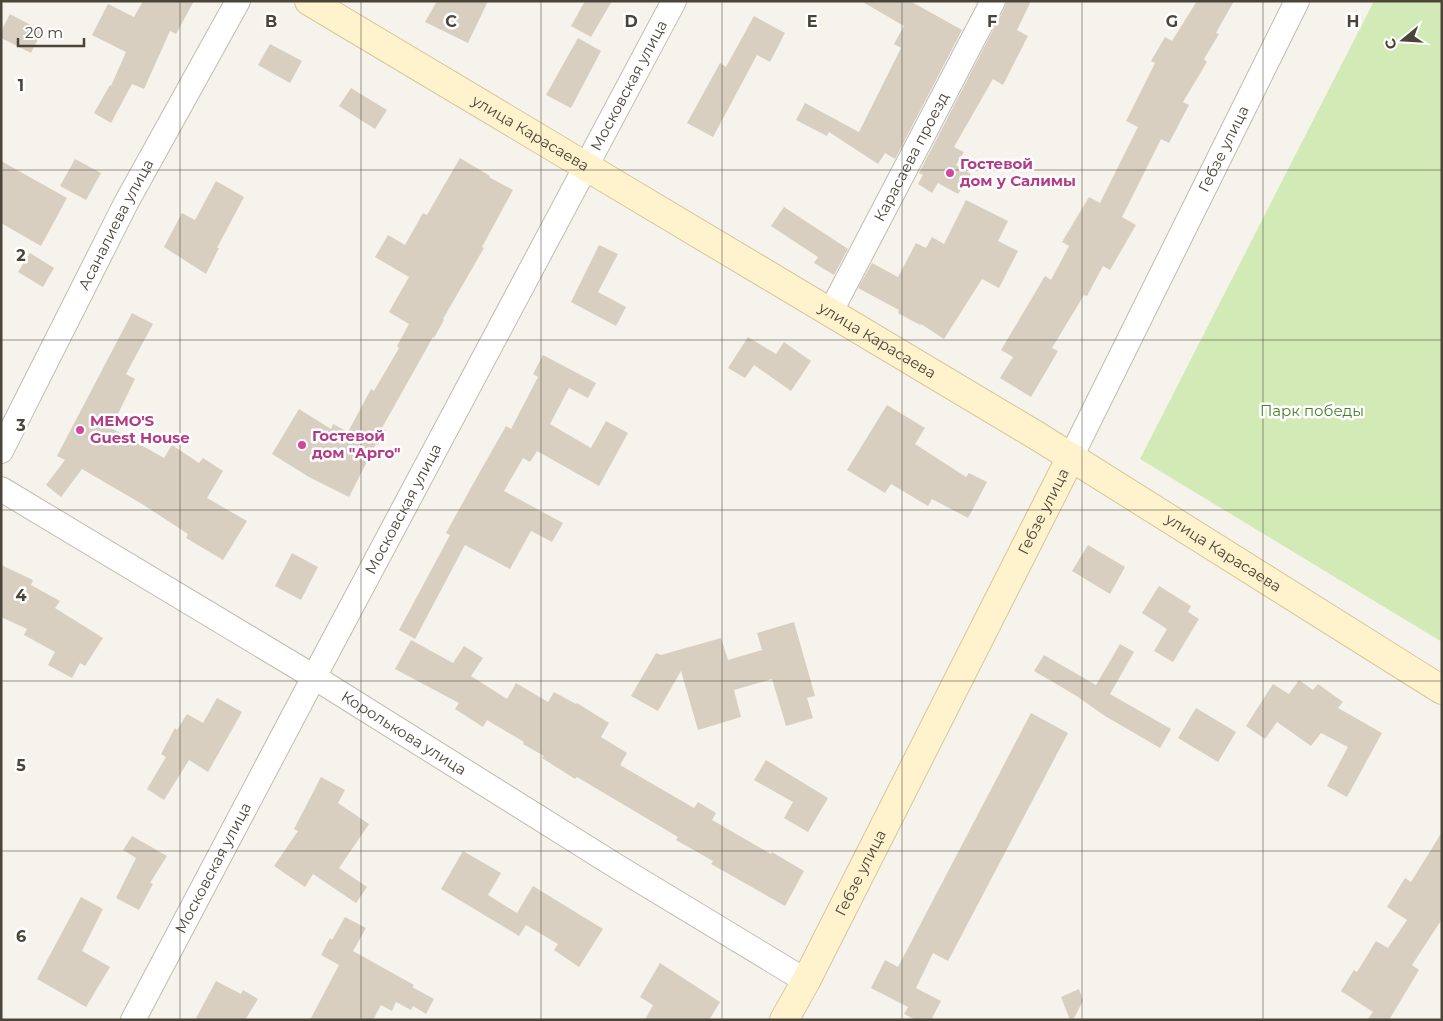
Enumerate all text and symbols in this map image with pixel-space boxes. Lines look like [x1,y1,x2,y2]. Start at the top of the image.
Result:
text: B [265,12,277,31]
text: C [445,12,457,31]
text: D [624,12,638,31]
text: E [807,12,817,31]
text: F [987,12,997,31]
text: G [1166,12,1178,31]
text: H [1347,12,1359,31]
scale bar [18,15,84,47]
north arrow [1378,15,1428,65]
street label: Московская улица [586,17,671,154]
text: 20 m [25,23,63,42]
text: С [1381,36,1401,52]
text: 1 [18,76,24,95]
street label: Карасаева проезд [869,89,953,225]
street label: улица Карасаева [468,90,593,175]
street label: Гебзе улица [1194,102,1253,195]
place label: Гостевой дом у Салимы [960,154,1076,190]
street label: Асаналиева улица [74,156,158,293]
marker: Гостевой дом у Салимы [944,167,956,179]
text: 2 [16,246,26,265]
street label: улица Карасаева [815,297,940,382]
park label: Парк победы [1260,401,1364,420]
place label: MEMO'S Guest House [90,411,190,447]
text: 3 [15,416,26,435]
marker: MEMO'S Guest House [74,424,86,436]
place label: Гостевой дом "Арго" [312,426,401,462]
marker: Гостевой дом "Арго" [296,439,308,451]
street label: Московская улица [360,440,445,577]
street label: Гебзе улица [1013,465,1073,557]
street label: улица Карасаева [1161,508,1285,596]
text: 4 [15,586,27,605]
street label: Королькова улица [338,686,470,779]
text: 5 [16,756,26,775]
street label: Московская улица [171,799,255,936]
street label: Гебзе улица [831,826,890,919]
text: 6 [16,927,26,946]

